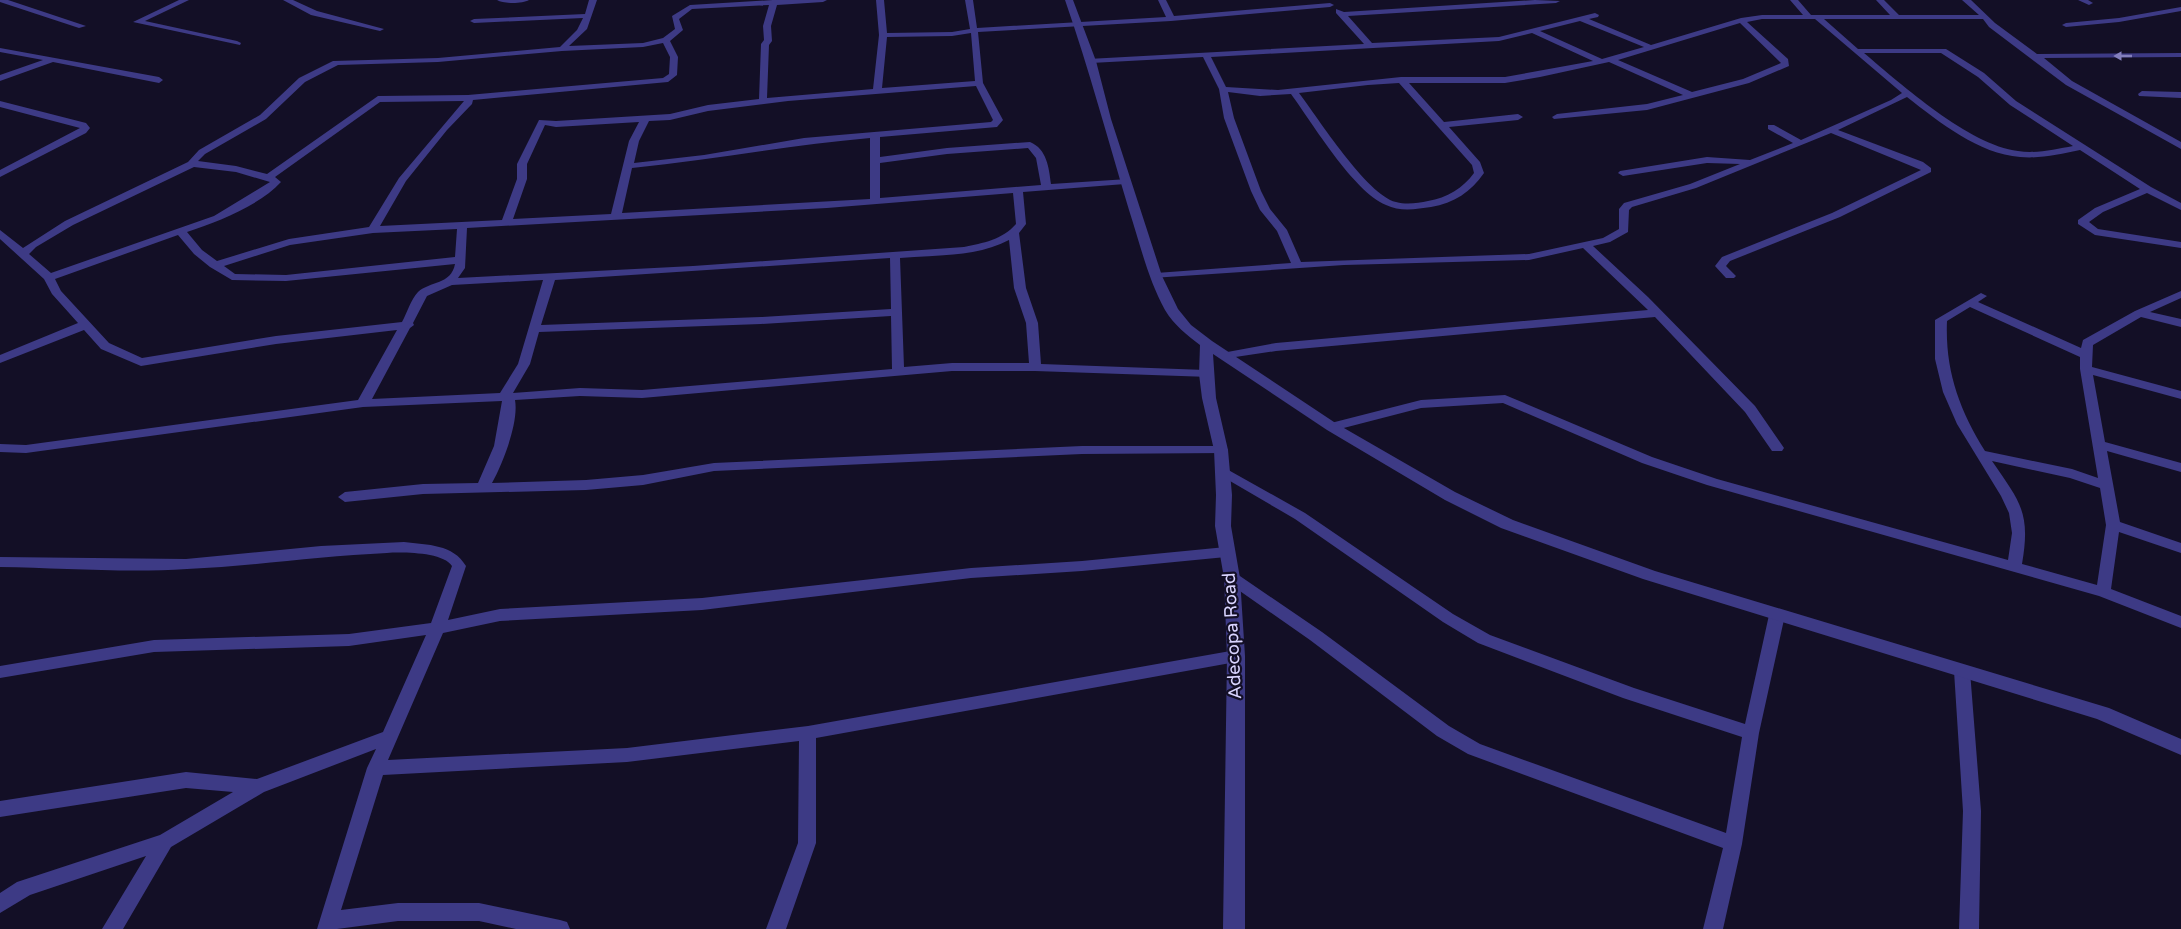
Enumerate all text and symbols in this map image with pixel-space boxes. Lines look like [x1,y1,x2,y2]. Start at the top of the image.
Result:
one-way arrow [2113,51,2132,61]
street label: Adecopa Road [1218,572,1246,700]

